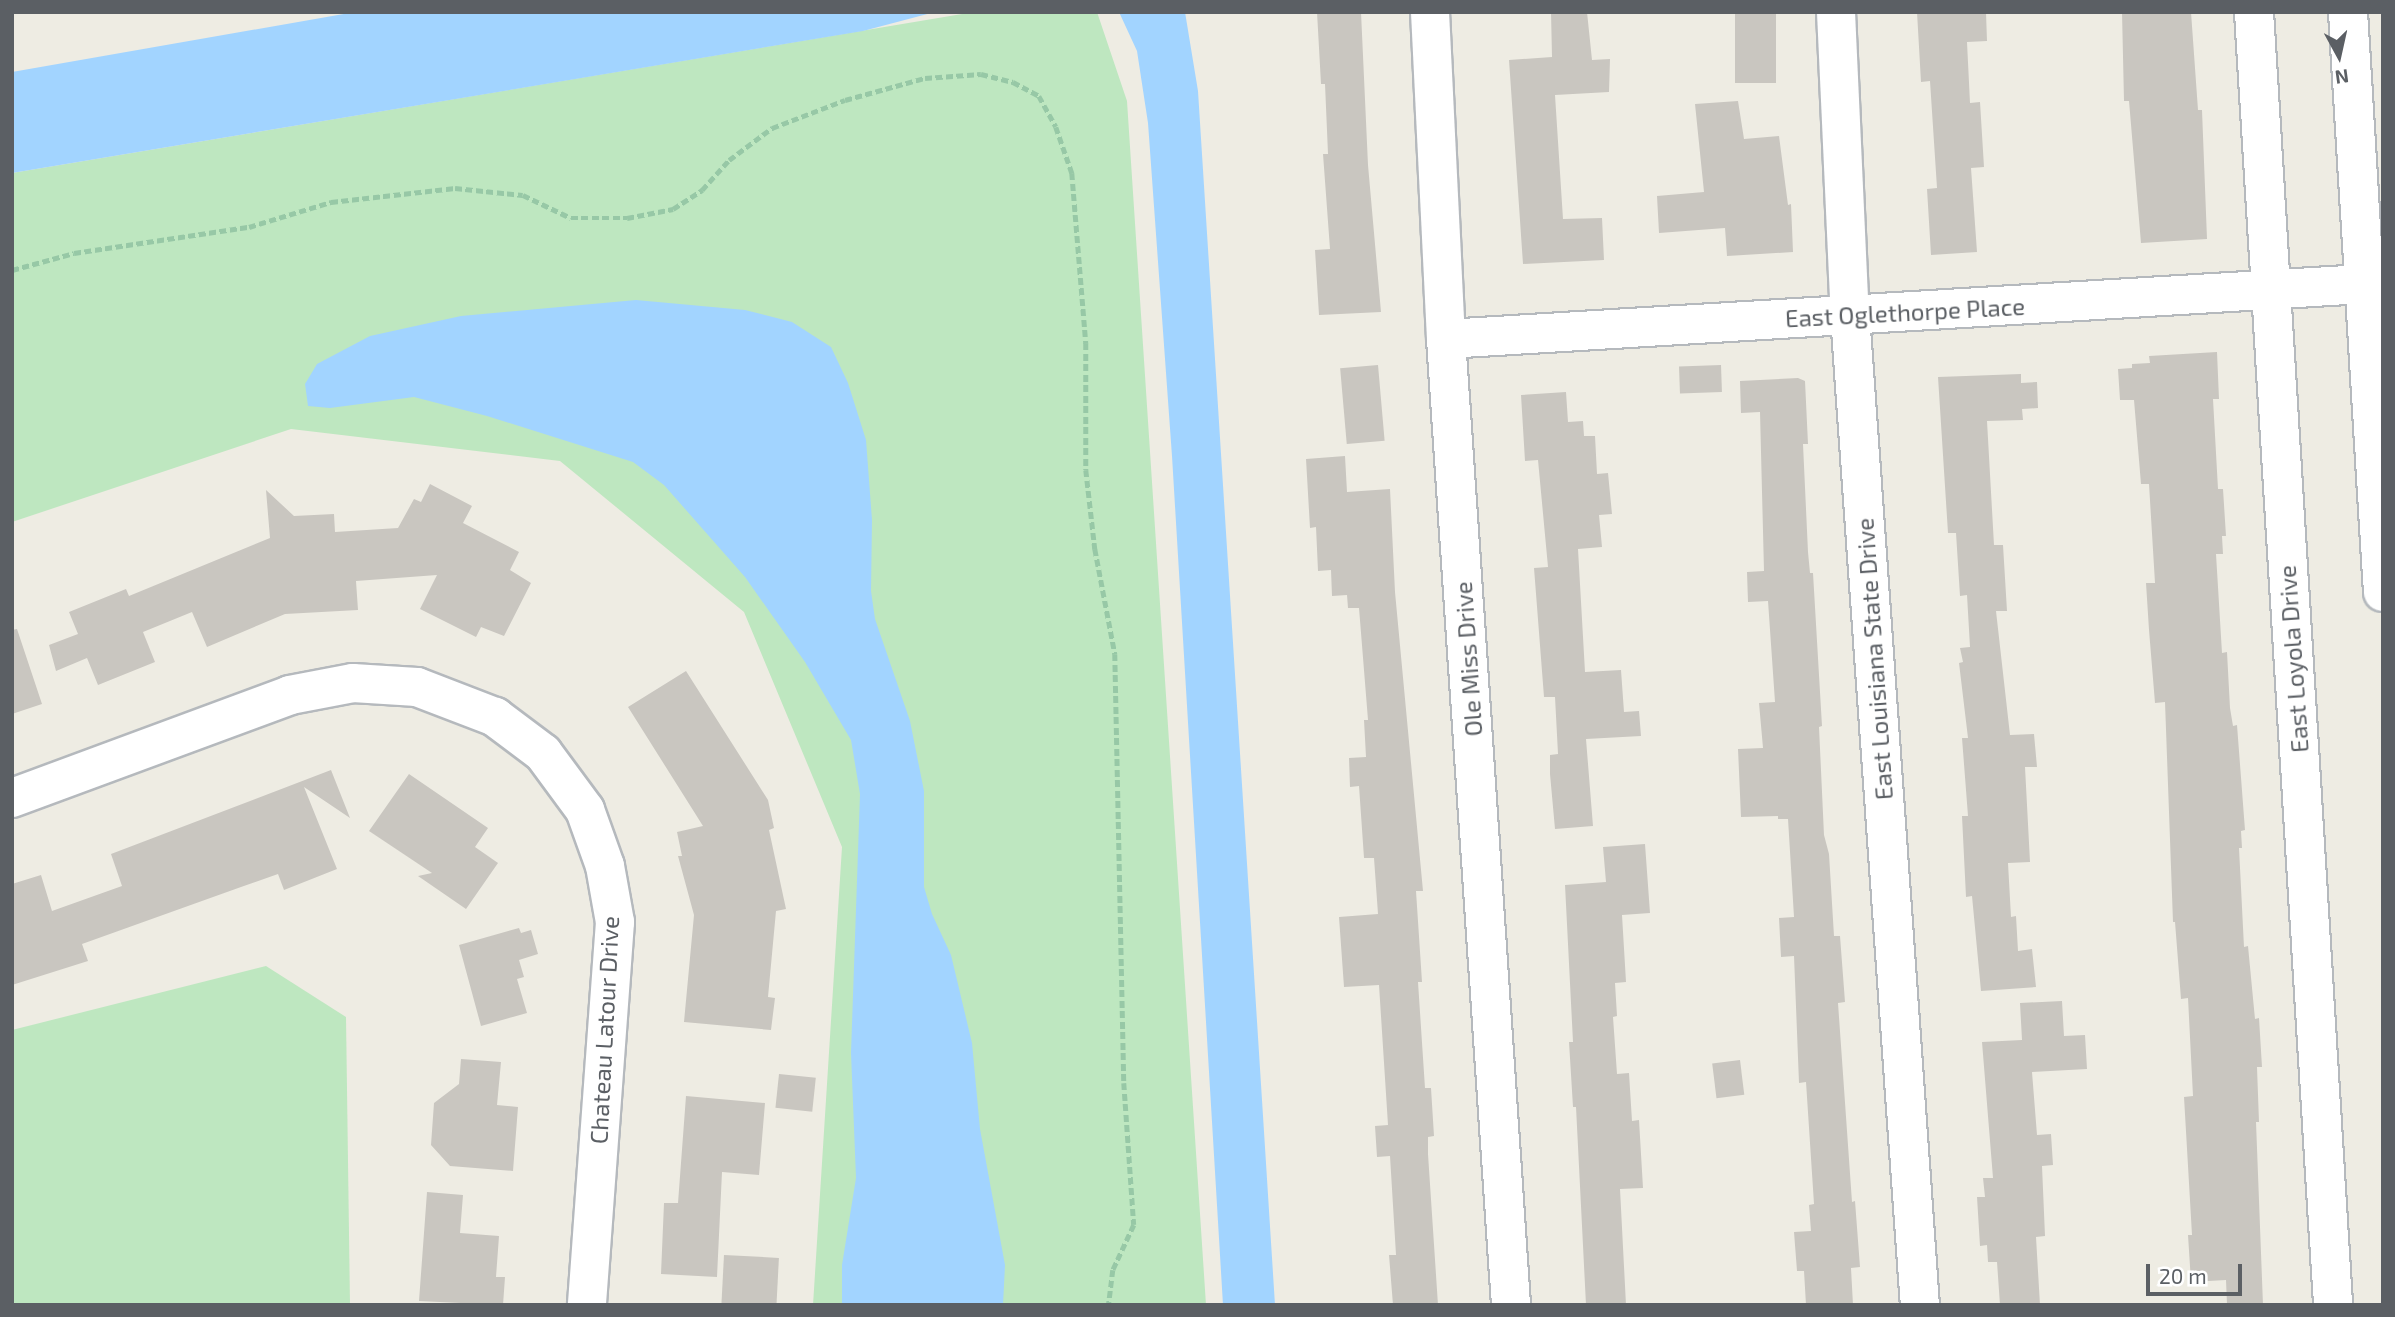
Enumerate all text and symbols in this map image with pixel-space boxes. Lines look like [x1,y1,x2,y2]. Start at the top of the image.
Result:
north arrow [2304,21,2374,91]
text: N [2334,65,2350,90]
street label: East Oglethorpe Place [1784,291,2026,333]
street label: East Louisiana State Drive [1850,517,1898,801]
street label: East Loyola Drive [2272,564,2314,754]
street label: Ole Miss Drive [1448,581,1488,737]
street label: Chateau Latour Drive [584,915,624,1145]
scale bar [2150,1250,2246,1294]
text: 20 m [2159,1263,2207,1288]

